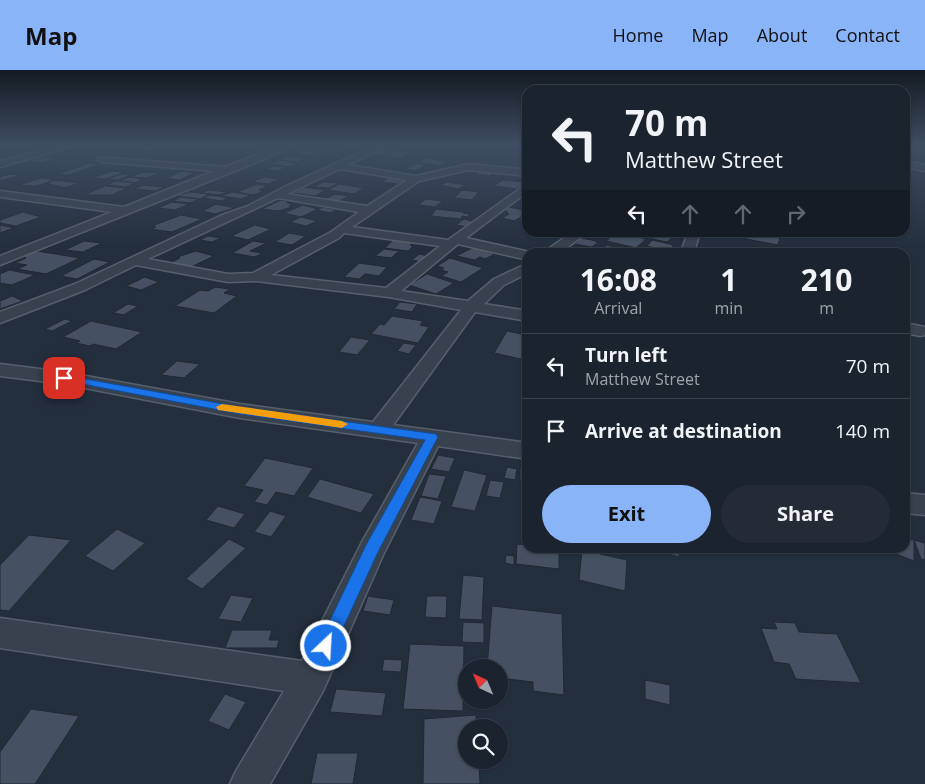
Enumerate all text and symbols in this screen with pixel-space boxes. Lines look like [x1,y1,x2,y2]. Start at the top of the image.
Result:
text: Map [25,19,77,52]
text: Home [613,23,663,47]
text: Map [691,23,729,47]
text: About [757,23,807,47]
text: Contact [835,23,900,47]
text: 70 m [625,99,708,146]
icon: left [542,105,607,170]
text: Matthew Street [625,144,783,174]
icon: left [623,200,651,228]
icon: ahead [676,200,704,228]
icon: ahead [729,200,757,228]
icon: right [782,200,810,228]
text: 16:08 [580,259,657,300]
text: 1 [720,259,737,300]
text: 210 [801,259,852,300]
text: Arrival [594,297,642,319]
text: min [715,297,743,319]
text: m [819,297,834,319]
text: Turn left [585,342,667,368]
icon: left [542,352,570,380]
text: 70 m [846,353,890,379]
pin [43,357,85,399]
icon: arrive [50,364,78,392]
text: Matthew Street [585,368,700,390]
icon: arrive [542,417,570,445]
text: Arrive at destination [585,418,782,444]
text: 140 m [835,418,890,444]
button: Exit [542,485,711,543]
button: Share [721,485,890,543]
position arrow [299,619,351,671]
north arrow [458,659,508,709]
map controls [458,659,508,769]
button: search [458,719,508,769]

